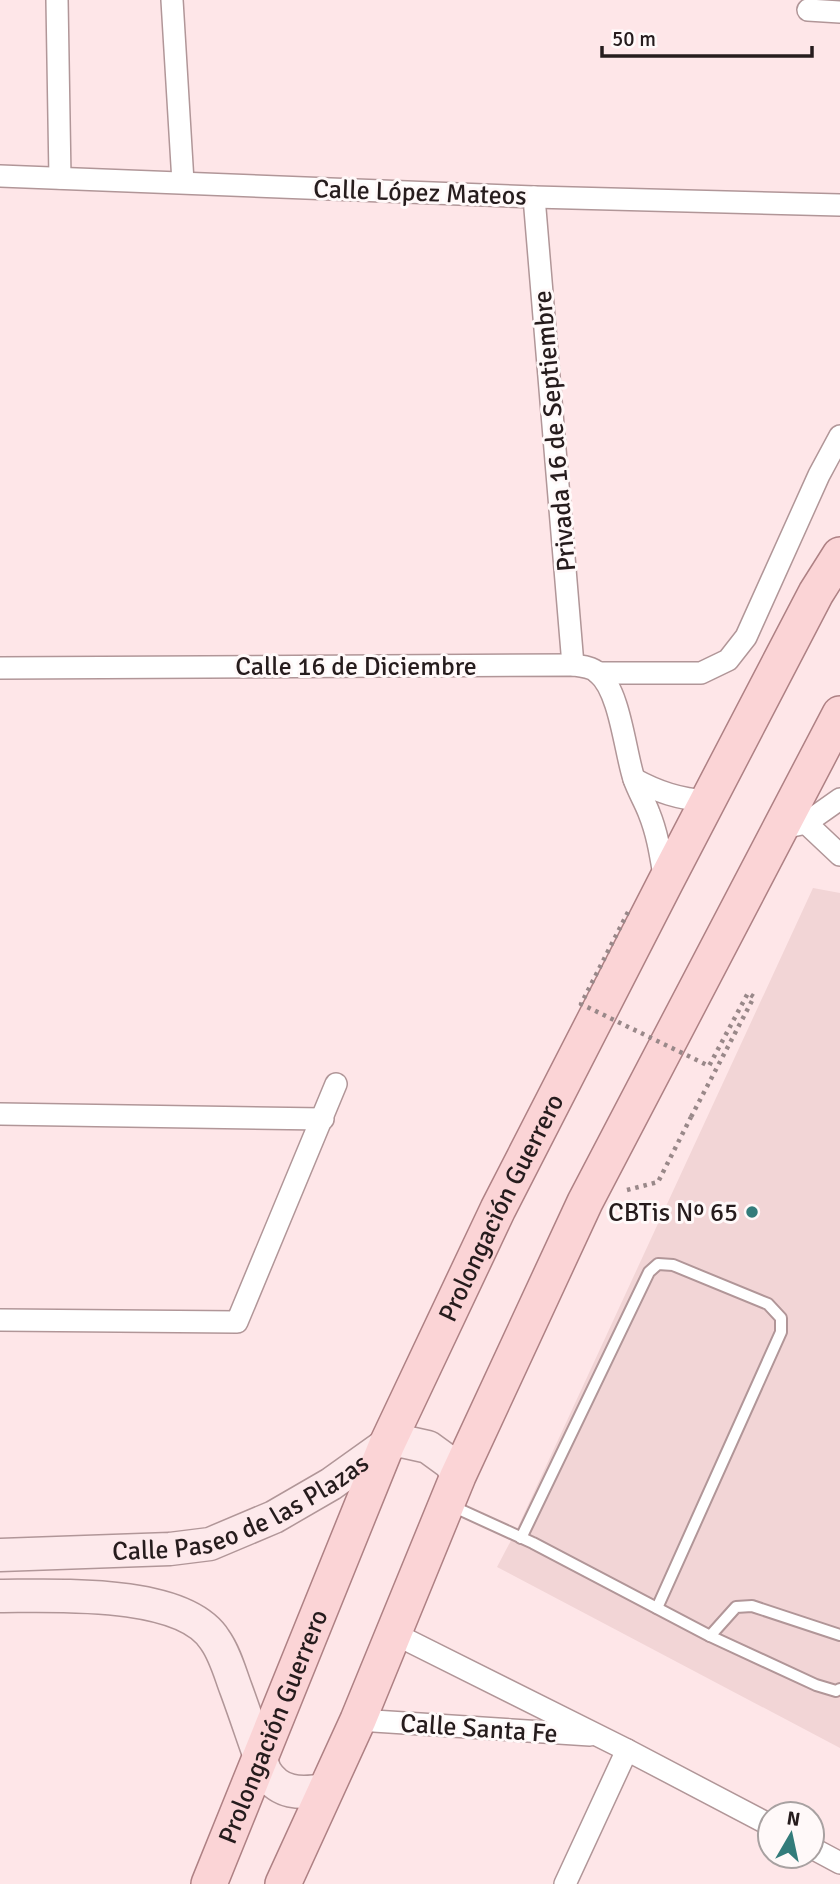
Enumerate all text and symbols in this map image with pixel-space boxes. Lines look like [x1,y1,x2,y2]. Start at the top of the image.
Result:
scale bar [602,14,812,58]
text: 50 m [612,26,656,52]
street label: Calle López Mateos [313,173,527,213]
street label: Privada 16 de Septiembre [527,289,583,573]
street label: Calle 16 de Diciembre [235,651,477,683]
street label: Prolongación Guerrero [432,1089,571,1327]
place label: CBTis Nº 65 [608,1197,738,1229]
marker: CBTis Nº 65 [744,1204,760,1220]
street label: Calle Paseo de las Plazas [112,1447,375,1568]
street label: Prolongación Guerrero [212,1605,335,1849]
street label: Calle Santa Fe [399,1708,559,1750]
north arrow [756,1800,826,1870]
text: N [785,1806,802,1832]

